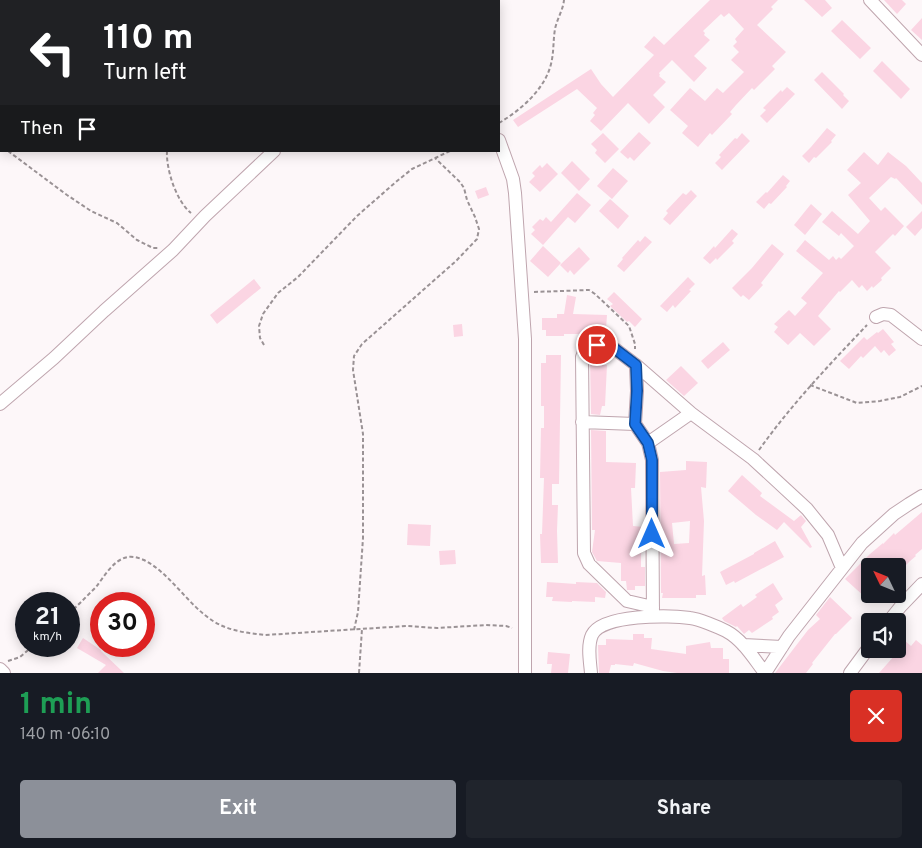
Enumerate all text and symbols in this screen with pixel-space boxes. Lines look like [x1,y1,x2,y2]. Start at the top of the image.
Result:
text: 110 m [103,17,193,61]
icon: left [20,20,85,85]
text: Turn left [103,60,186,87]
icon: arrive [73,115,101,143]
text: Then [20,117,63,141]
pin [576,324,618,366]
icon: arrive [583,331,611,359]
position arrow [625,507,677,559]
north arrow [861,558,906,602]
map controls [861,558,906,658]
speed limit sign: 30 [90,592,155,657]
text: 21 [35,602,60,634]
button: sound [861,613,906,658]
text: km/h [33,629,62,645]
text: 1 min [20,687,92,724]
button: close [850,690,902,742]
text: 140 m · 06:10 [20,725,110,745]
button: Exit [20,780,456,838]
button: Share [466,780,902,838]

